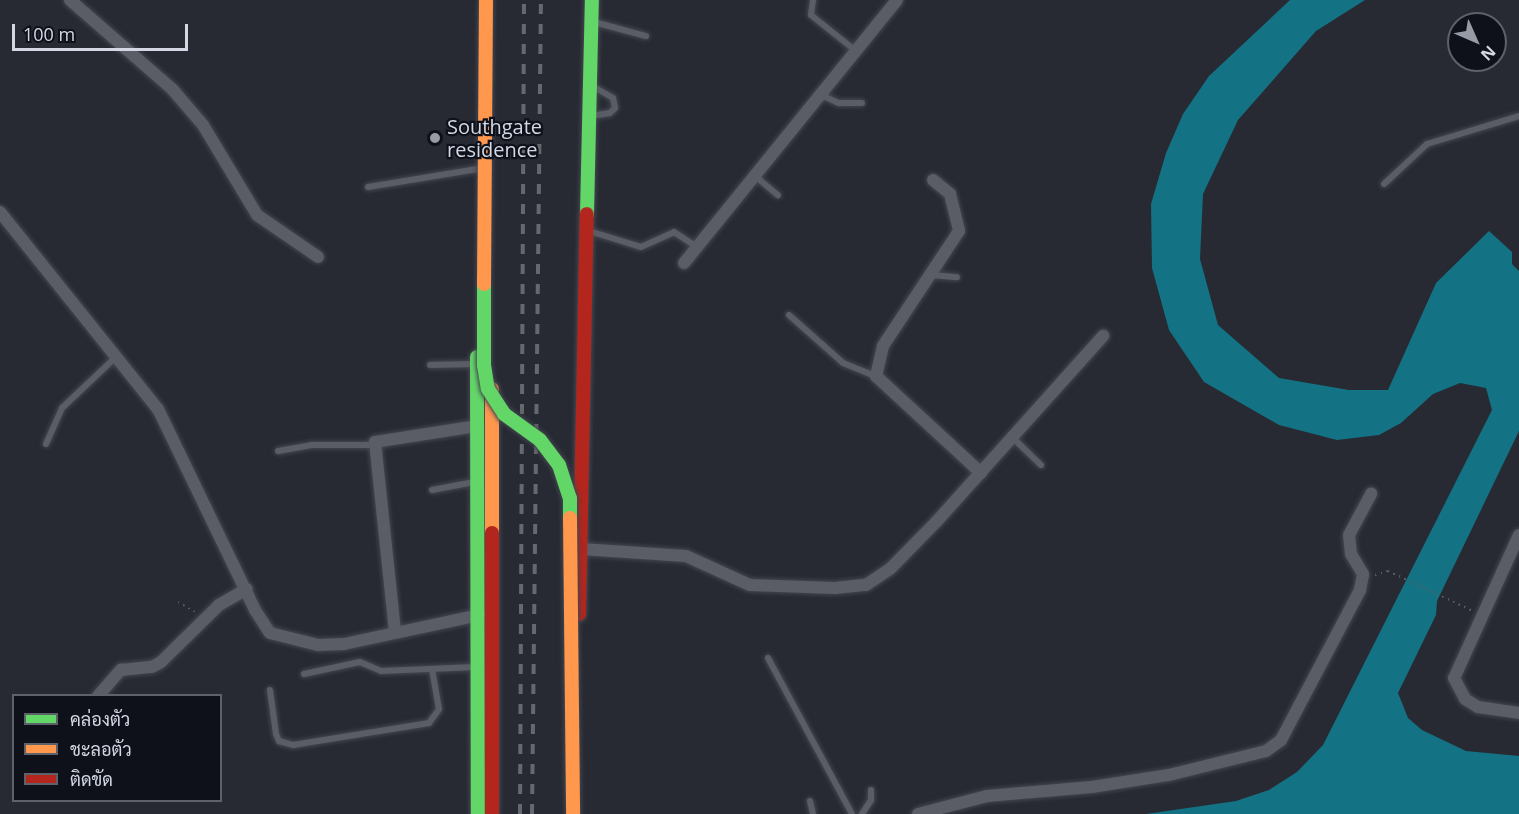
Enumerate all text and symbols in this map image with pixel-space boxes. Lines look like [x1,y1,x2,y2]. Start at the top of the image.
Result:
scale bar [15,12,190,50]
north arrow [1447,12,1507,72]
text: 100 m [23,22,75,46]
text: N [1476,41,1501,66]
place label: Southgate residence [447,114,542,161]
marker: Southgate residence [428,131,442,145]
legend [12,694,222,802]
text: คล่องตัว [70,707,130,731]
text: ชะลอตัว [70,737,132,761]
text: ติดขัด [70,767,113,791]

